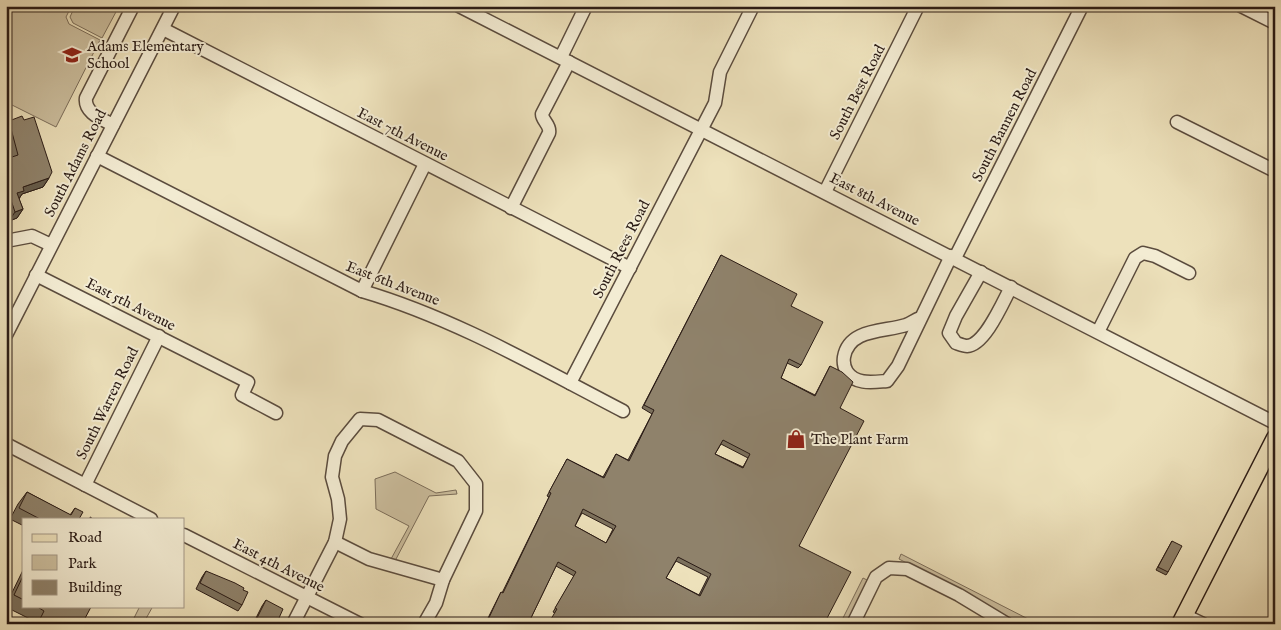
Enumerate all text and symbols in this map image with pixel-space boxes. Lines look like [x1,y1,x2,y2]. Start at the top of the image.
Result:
place label: Adams Elementary School [86,37,205,73]
street label: South Best Road [825,41,890,143]
school or university icon: Adams Elementary School [61,44,83,66]
street label: South Bannen Road [968,65,1042,185]
street label: East 7th Avenue [354,103,452,166]
street label: South Adams Road [40,105,111,220]
street label: East 8th Avenue [826,169,923,230]
street label: South Rees Road [589,196,655,301]
street label: East 6th Avenue [343,257,443,310]
street label: East 5th Avenue [83,274,179,335]
street label: South Warren Road [72,343,143,463]
shop icon: The Plant Farm [785,428,807,450]
place label: The Plant Farm [811,430,909,449]
legend [22,518,185,608]
text: Road [68,528,103,547]
street label: East 4th Avenue [230,534,328,597]
text: Park [68,554,98,573]
text: Building [68,578,123,597]

